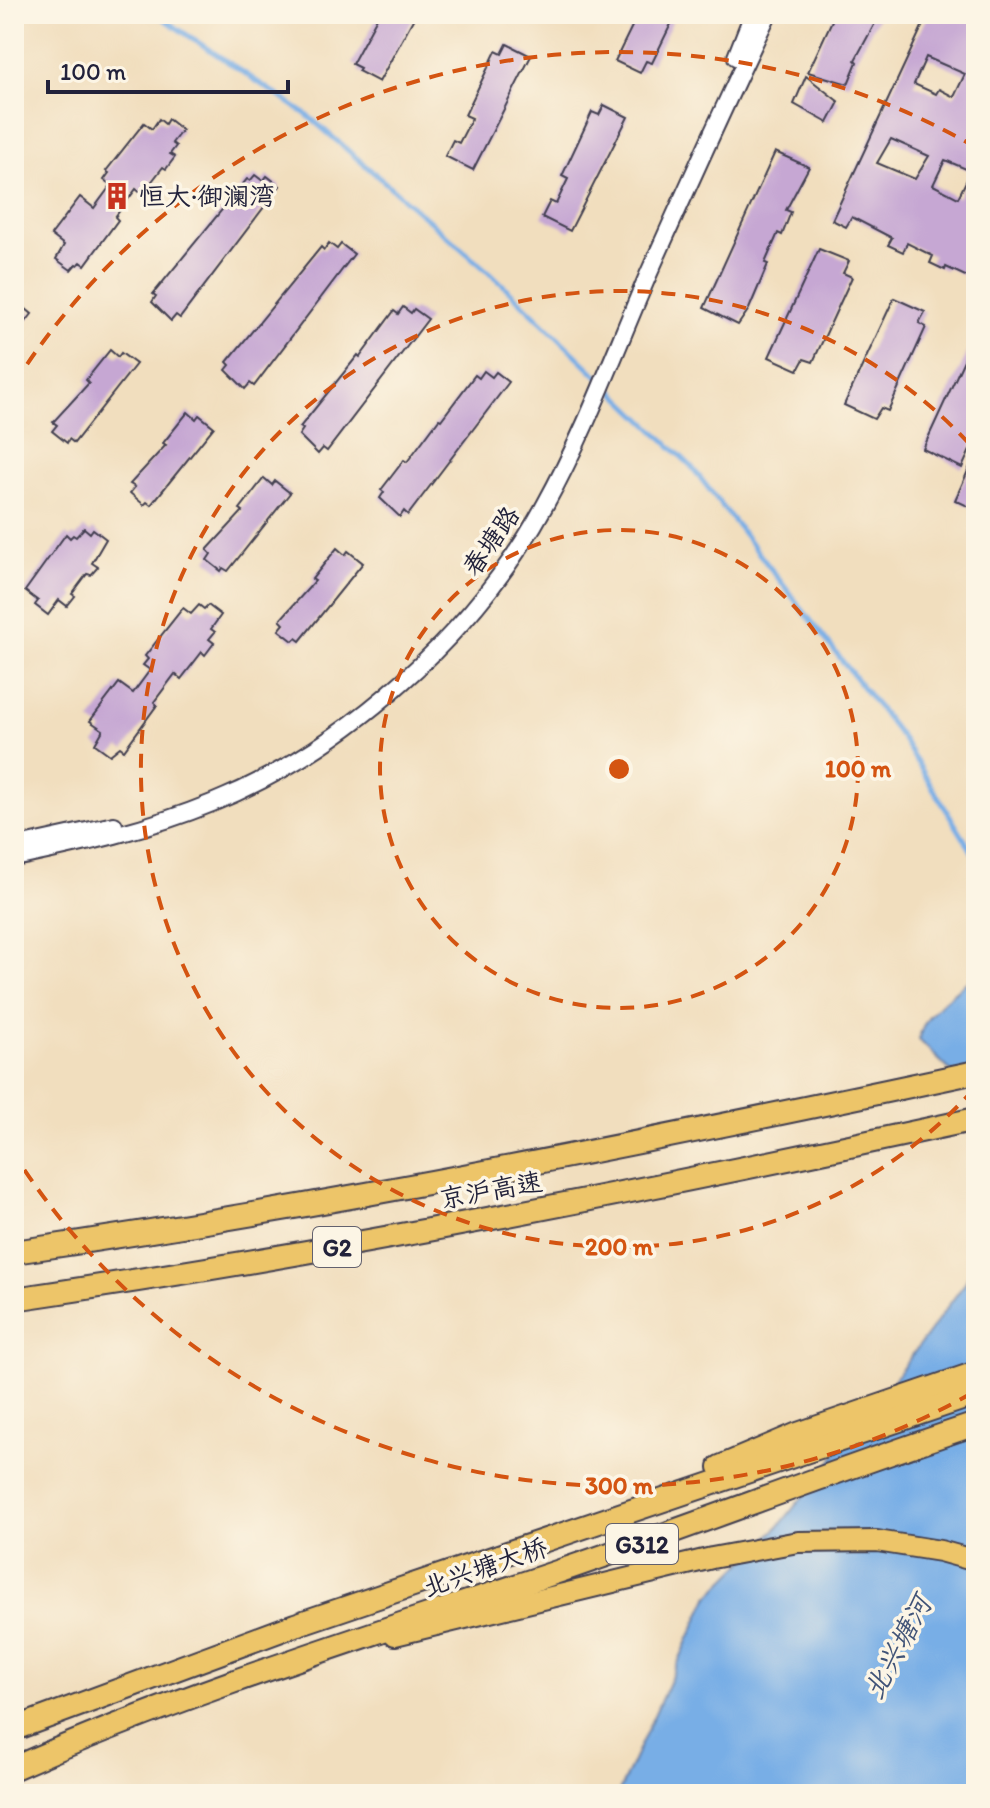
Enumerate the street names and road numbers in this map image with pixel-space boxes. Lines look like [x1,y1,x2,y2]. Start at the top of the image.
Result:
street label: 春塘路 [456,500,526,582]
street label: 京沪高速 [437,1165,545,1215]
road number: G2 [313,1227,361,1267]
road number: G312 [606,1524,678,1564]
street label: 北兴塘大桥 [418,1531,552,1603]

